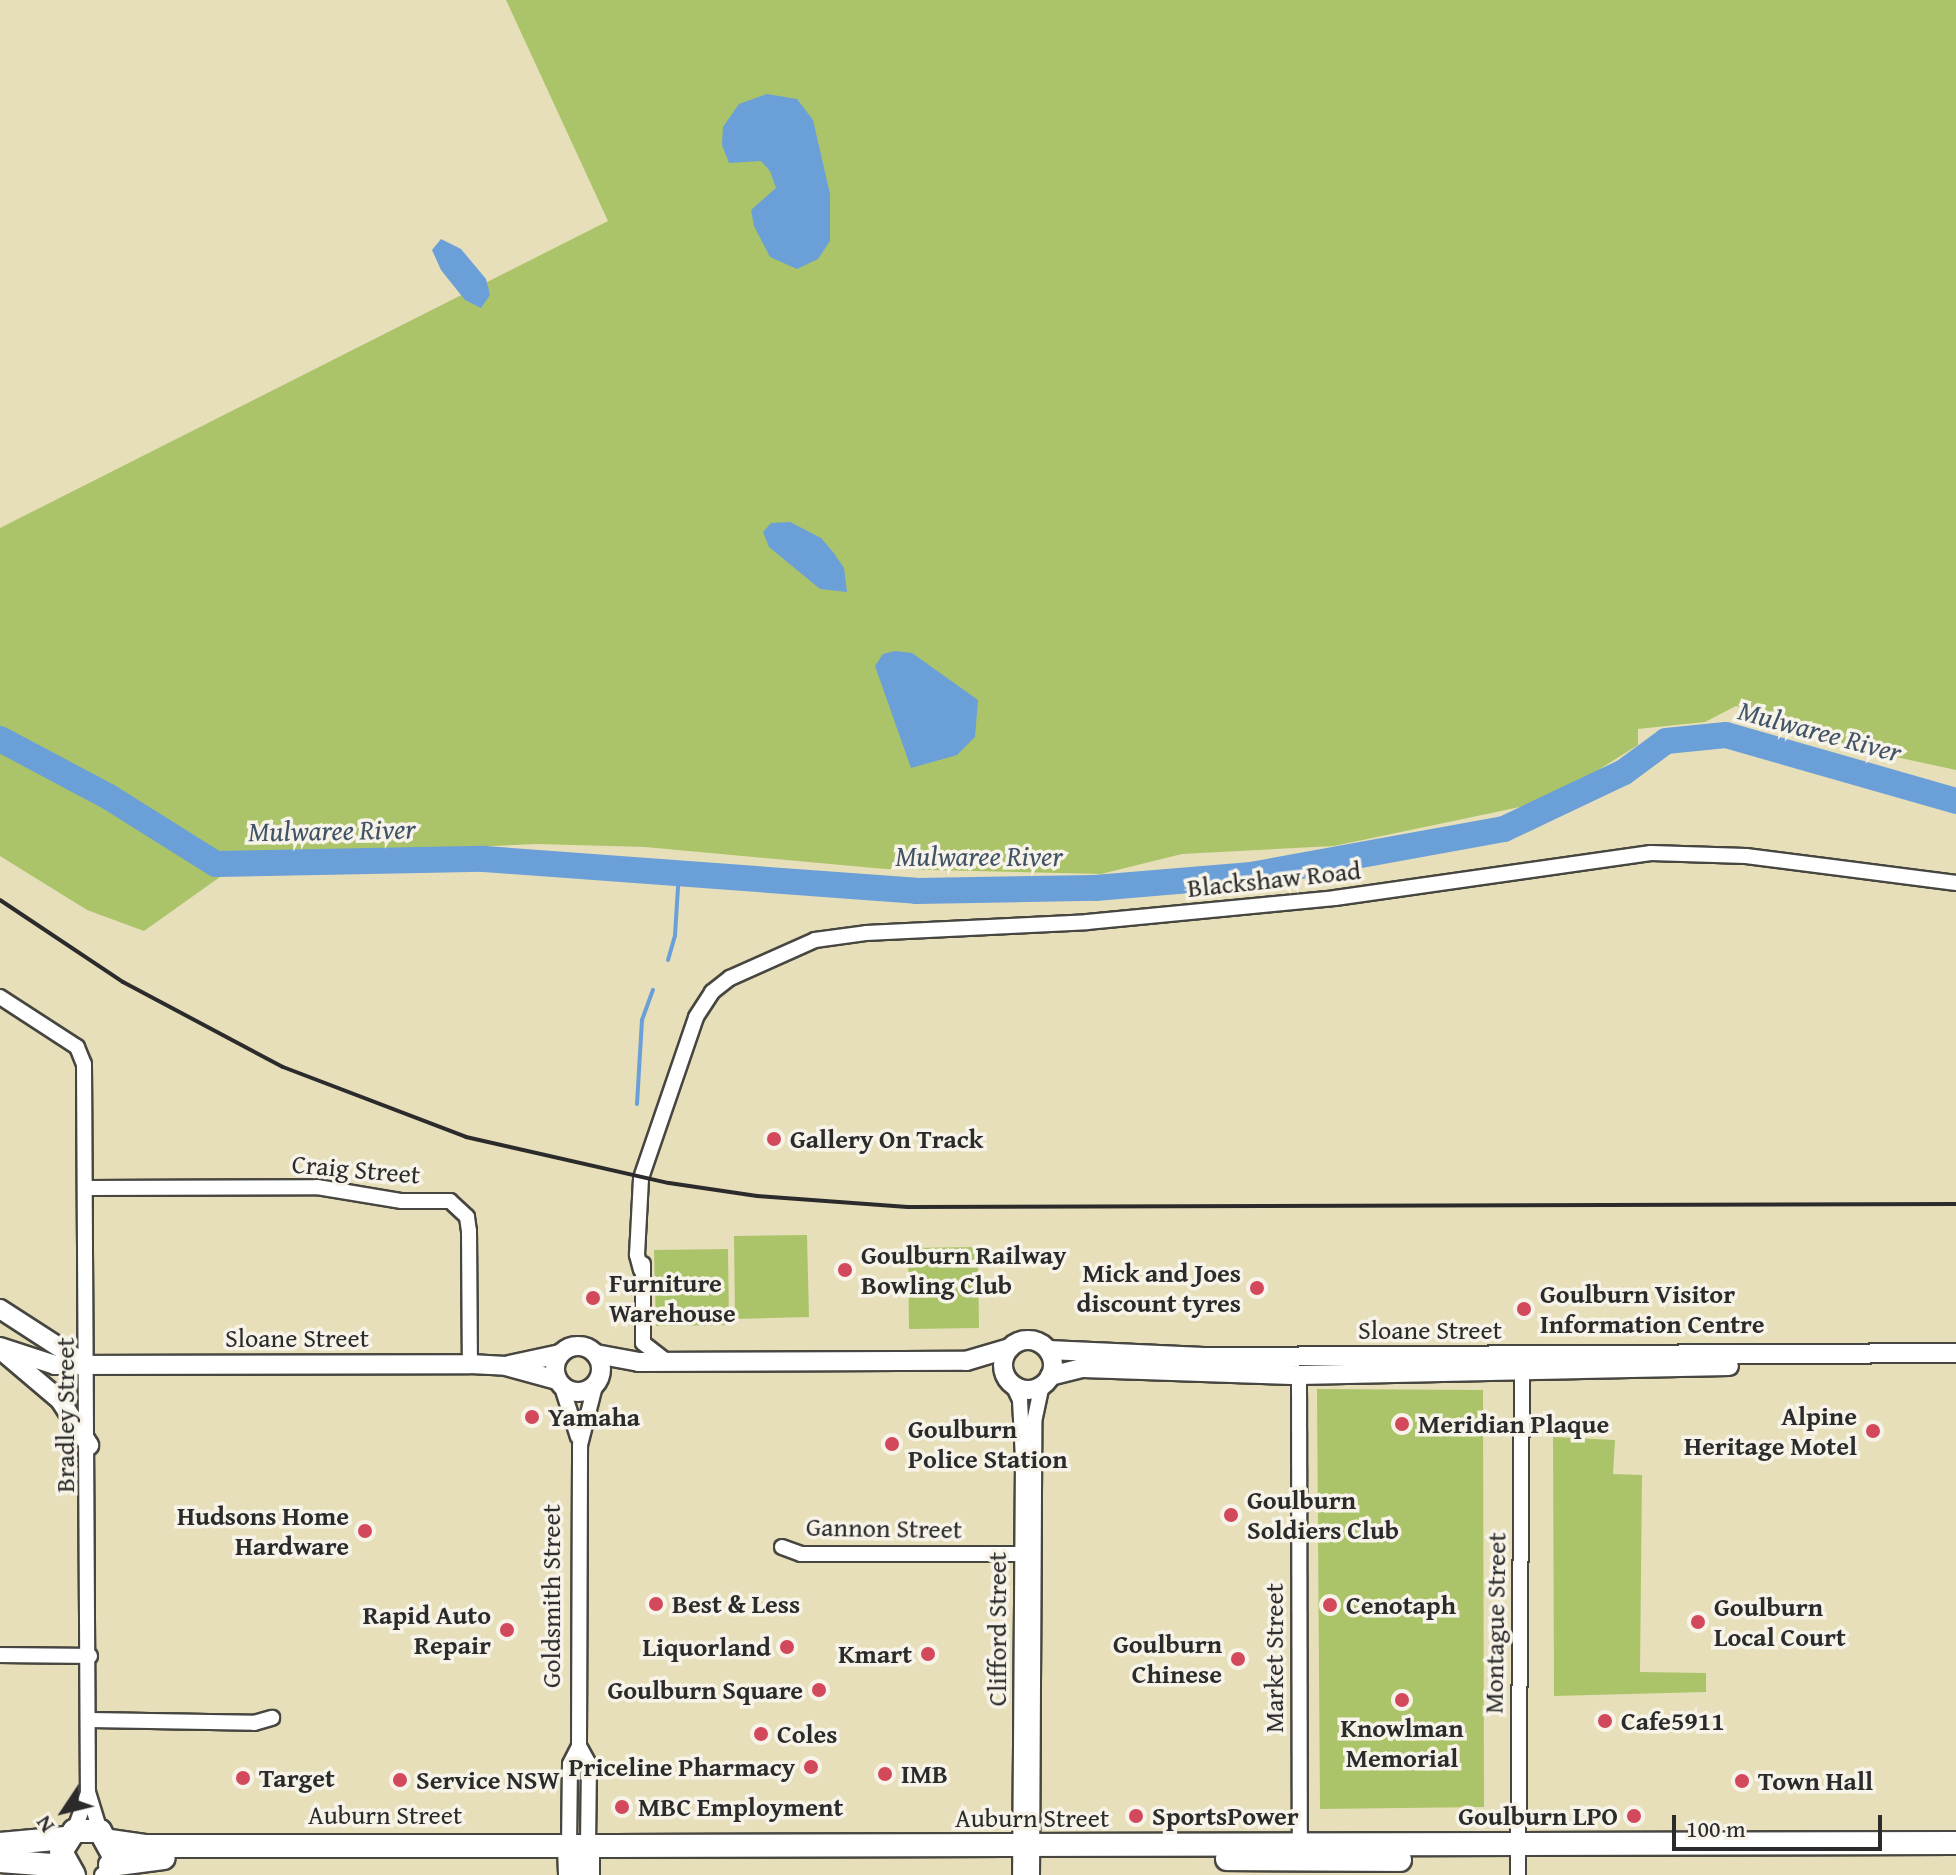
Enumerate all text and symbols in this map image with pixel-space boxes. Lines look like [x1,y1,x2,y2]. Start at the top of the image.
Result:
water label: Mulwaree River [1735,693,1905,769]
water label: Mulwaree River [248,812,416,848]
water label: Mulwaree River [895,839,1063,873]
street label: Blackshaw Road [1186,854,1362,904]
place label: Gallery On Track [790,1123,983,1155]
marker: Gallery On Track [765,1130,783,1148]
street label: Craig Street [291,1148,421,1190]
place label: Goulburn Railway Bowling Club [861,1239,1066,1300]
place label: Mick and Joes discount tyres [1077,1257,1241,1318]
marker: Goulburn Railway Bowling Club [836,1261,854,1279]
place label: Furniture Warehouse [609,1267,736,1328]
place label: Goulburn Visitor Information Centre [1540,1278,1764,1340]
marker: Mick and Joes discount tyres [1248,1279,1266,1297]
marker: Furniture Warehouse [584,1289,602,1307]
marker: Goulburn Visitor Information Centre [1515,1300,1533,1318]
street label: Sloane Street [1358,1314,1502,1346]
street label: Sloane Street [225,1322,369,1354]
street label: Bradley Street [49,1337,81,1493]
place label: Alpine Heritage Motel [1684,1400,1857,1462]
place label: Yamaha [548,1401,640,1433]
marker: Yamaha [523,1408,541,1426]
place label: Meridian Plaque [1418,1408,1609,1440]
place label: Goulburn Police Station [908,1413,1067,1474]
marker: Meridian Plaque [1393,1415,1411,1433]
marker: Alpine Heritage Motel [1864,1422,1882,1440]
marker: Goulburn Police Station [883,1435,901,1453]
place label: Goulburn Soldiers Club [1247,1484,1399,1546]
place label: Hudsons Home Hardware [177,1500,349,1562]
street label: Goldsmith Street [535,1504,567,1688]
marker: Goulburn Soldiers Club [1222,1506,1240,1524]
street label: Gannon Street [806,1511,962,1545]
marker: Hudsons Home Hardware [356,1522,374,1540]
street label: Montague Street [1478,1532,1512,1714]
street label: Clifford Street [981,1552,1013,1706]
street label: Market Street [1258,1583,1290,1733]
place label: Best & Less [672,1588,800,1620]
place label: Cenotaph [1346,1589,1456,1621]
place label: Goulburn Local Court [1714,1591,1846,1652]
marker: Best & Less [647,1595,665,1613]
marker: Cenotaph [1321,1596,1339,1614]
place label: Rapid Auto Repair [363,1599,491,1660]
marker: Goulburn Local Court [1689,1613,1707,1631]
marker: Rapid Auto Repair [498,1621,516,1639]
place label: Goulburn Chinese [1113,1628,1222,1690]
place label: Liquorland [643,1631,771,1663]
marker: Liquorland [778,1638,796,1656]
place label: Kmart [838,1638,912,1670]
marker: Kmart [919,1645,937,1663]
marker: Goulburn Chinese [1229,1650,1247,1668]
place label: Goulburn Square [607,1674,803,1706]
marker: Goulburn Square [810,1681,828,1699]
marker: Knowlman Memorial [1393,1691,1411,1709]
place label: Cafe5911 [1621,1705,1725,1737]
place label: Knowlman Memorial [1340,1712,1464,1774]
marker: Cafe5911 [1596,1712,1614,1730]
place label: Coles [777,1718,838,1750]
marker: Coles [752,1725,770,1743]
place label: Priceline Pharmacy [568,1751,795,1783]
marker: Priceline Pharmacy [802,1758,820,1776]
place label: IMB [901,1758,948,1790]
place label: Target [259,1762,335,1794]
place label: Service NSW [416,1764,559,1796]
marker: IMB [876,1765,894,1783]
place label: Town Hall [1758,1765,1873,1797]
marker: Target [234,1769,252,1787]
north arrow [24,1771,104,1851]
marker: Service NSW [391,1771,409,1789]
marker: Town Hall [1733,1772,1751,1790]
place label: MBC Employment [638,1791,843,1823]
marker: MBC Employment [613,1798,631,1816]
street label: Auburn Street [308,1799,462,1831]
scale bar [1676,1799,1886,1849]
place label: SportsPower [1152,1800,1299,1832]
place label: Goulburn LPO [1458,1800,1618,1832]
street label: Auburn Street [955,1802,1109,1834]
marker: SportsPower [1127,1807,1145,1825]
marker: Goulburn LPO [1625,1807,1643,1825]
text: N [27,1810,62,1840]
text: 100 m [1686,1811,1746,1846]

